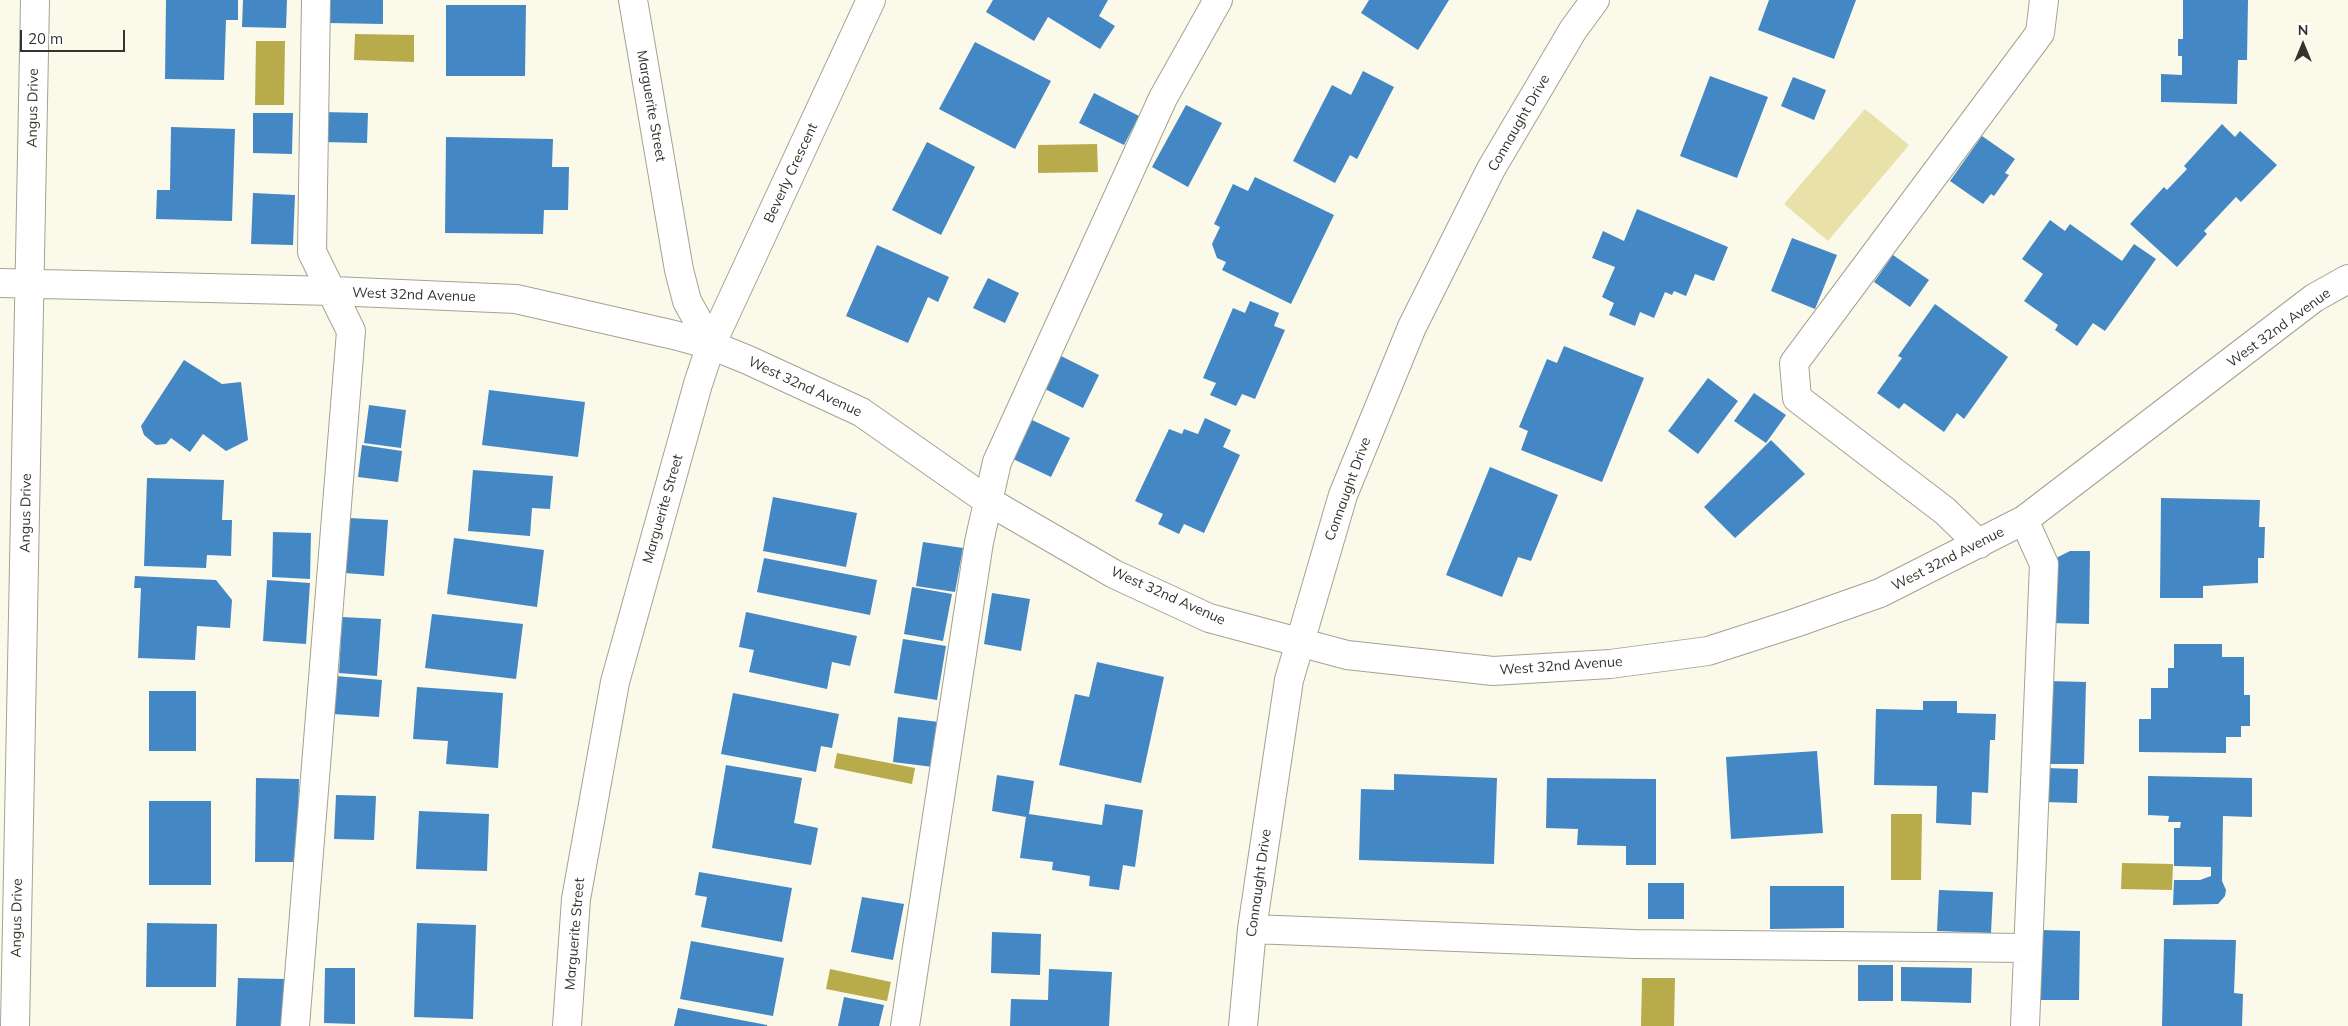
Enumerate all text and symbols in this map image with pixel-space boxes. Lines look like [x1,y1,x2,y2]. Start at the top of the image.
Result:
scale bar [22,20,128,52]
north arrow [2278,20,2328,70]
text: N [2298,21,2308,39]
text: 20 m [28,29,63,48]
street label: Marguerite Street [633,49,669,163]
street label: Angus Drive [24,68,42,148]
street label: Connaught Drive [1484,72,1554,174]
street label: Beverly Crescent [761,120,821,226]
street label: West 32nd Avenue [352,284,476,306]
street label: West 32nd Avenue [2224,285,2334,371]
street label: West 32nd Avenue [745,353,865,421]
street label: Connaught Drive [1321,435,1375,543]
street label: Marguerite Street [639,452,687,566]
street label: Angus Drive [17,473,35,553]
street label: West 32nd Avenue [1889,523,2007,595]
street label: West 32nd Avenue [1108,563,1228,629]
street label: West 32nd Avenue [1499,653,1623,679]
street label: Connaught Drive [1243,828,1275,938]
street label: Marguerite Street [562,877,588,991]
street label: Angus Drive [8,878,26,958]

